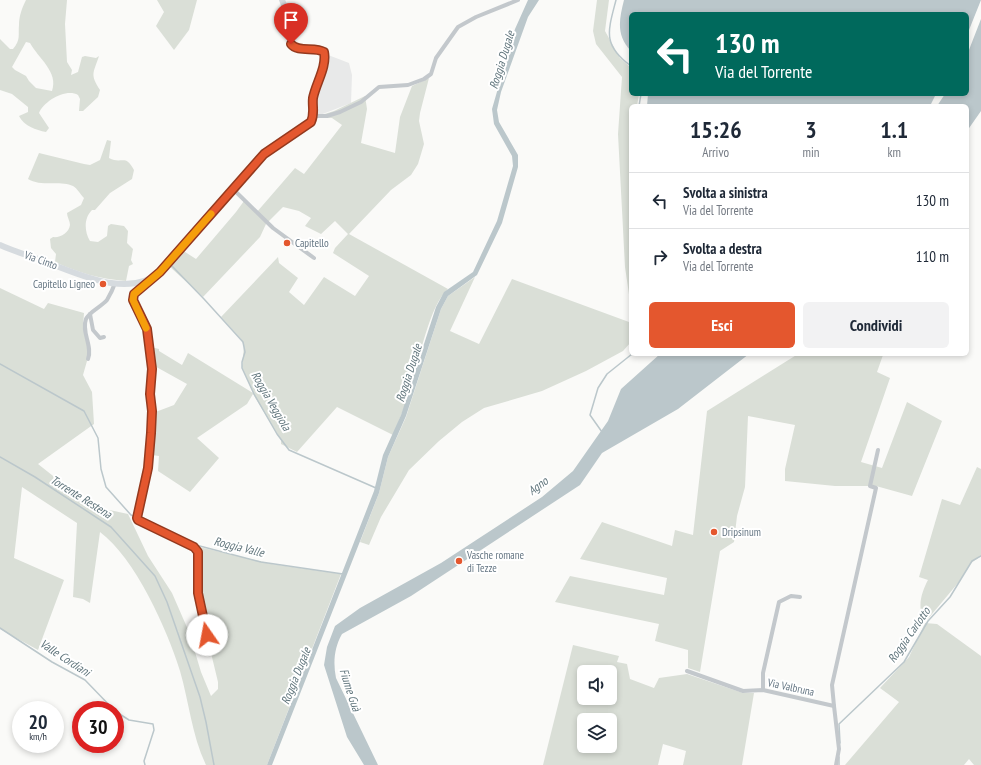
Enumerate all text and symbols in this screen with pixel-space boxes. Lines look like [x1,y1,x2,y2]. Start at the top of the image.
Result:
pin [274,3,308,44]
icon: arrive [280,9,302,31]
text: 130 m [715,24,779,61]
water label: Roggia Dugale [486,28,518,91]
icon: left [649,28,701,80]
text: Via del Torrente [715,60,812,83]
text: 15:26 [690,114,742,145]
text: 3 [805,114,817,145]
text: 1.1 [880,114,908,145]
text: Arrivo [702,144,729,161]
text: min [802,144,819,161]
text: km [887,144,901,161]
text: Svolta a sinistra [683,183,768,202]
icon: left [649,190,671,212]
text: 130 m [916,191,949,210]
text: Via del Torrente [683,202,753,219]
place label: Capitello [295,236,329,250]
marker: Capitello [282,238,292,248]
text: Svolta a destra [683,239,762,258]
icon: right [649,246,671,268]
street label: Via Cinto [22,247,60,273]
text: 110 m [916,247,949,266]
text: Via del Torrente [683,258,753,275]
place label: Capitello Ligneo [33,277,95,291]
marker: Capitello Ligneo [98,279,108,289]
button: Esci [649,302,795,348]
button: Condividi [803,302,949,348]
water label: Roggia Dugale [392,341,425,404]
water label: Roggia Veggiola [248,368,295,434]
water label: Torrente Restena [48,472,116,522]
water label: Agno [525,473,551,498]
place label: Dripsinum [722,525,761,539]
marker: Dripsinum [709,527,719,537]
water label: Roggia Valle [213,533,267,560]
place label: Vasche romane di Tezze [466,548,525,575]
marker: Vasche romane di Tezze [454,556,464,566]
water label: Roggia Carlotto [884,604,934,665]
position arrow [186,614,228,656]
water label: Valle Cordiani [37,636,94,680]
water label: Roggia Dugale [277,644,314,706]
map controls [577,665,617,753]
button: sound [577,665,617,705]
water label: Fiume Guà [337,667,365,714]
street label: Via Valbruna [765,675,816,699]
speed limit sign: 30 [72,701,124,753]
text: 20 [28,709,48,735]
button: layers [577,713,617,753]
text: km/h [29,730,47,743]

